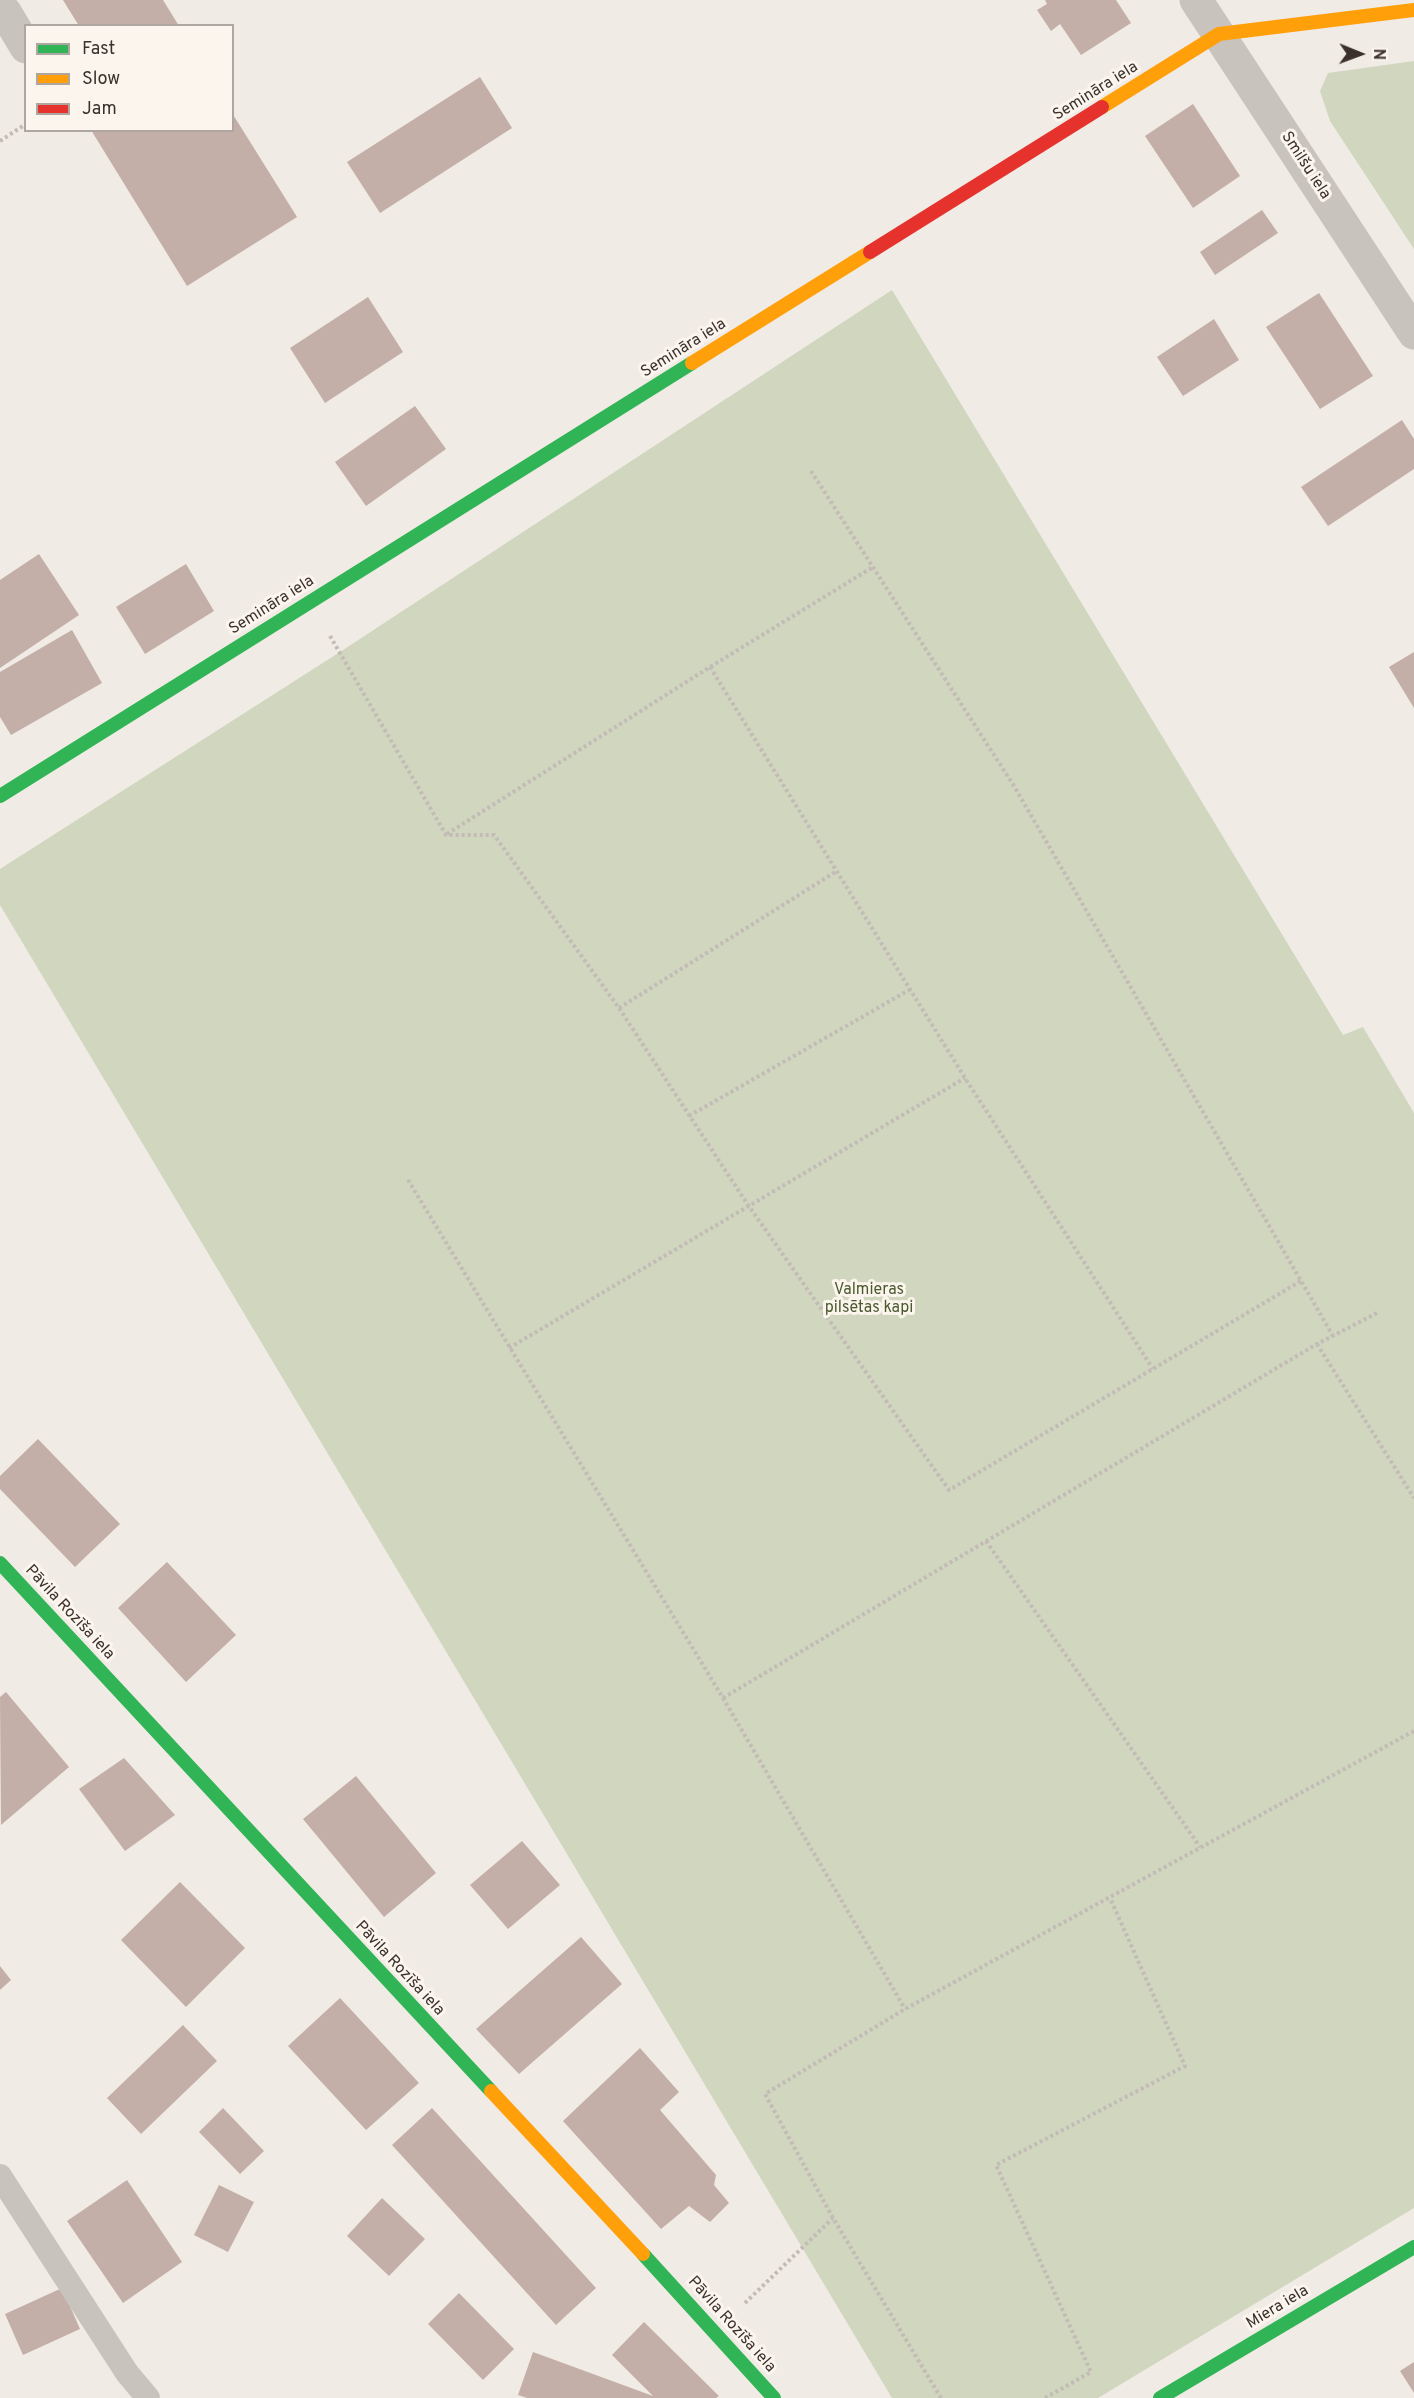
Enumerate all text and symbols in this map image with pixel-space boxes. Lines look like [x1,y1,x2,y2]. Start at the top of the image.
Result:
legend [24,24,234,132]
north arrow [1330,24,1390,84]
text: Fast [82,38,115,61]
text: N [1368,48,1388,60]
street label: Semināra iela [1050,58,1142,126]
text: Slow [82,68,120,91]
text: Jam [82,98,117,121]
street label: Smilšu iela [1276,129,1334,203]
street label: Semināra iela [638,315,730,383]
street label: Semināra iela [226,572,318,640]
park label: Valmieras pilsētas kapi [825,1281,913,1319]
street label: Pāvila Rozīša iela [20,1562,118,1664]
street label: Pāvila Rozīša iela [350,1918,448,2020]
street label: Pāvila Rozīša iela [683,2273,779,2377]
street label: Miera iela [1243,2282,1313,2334]

